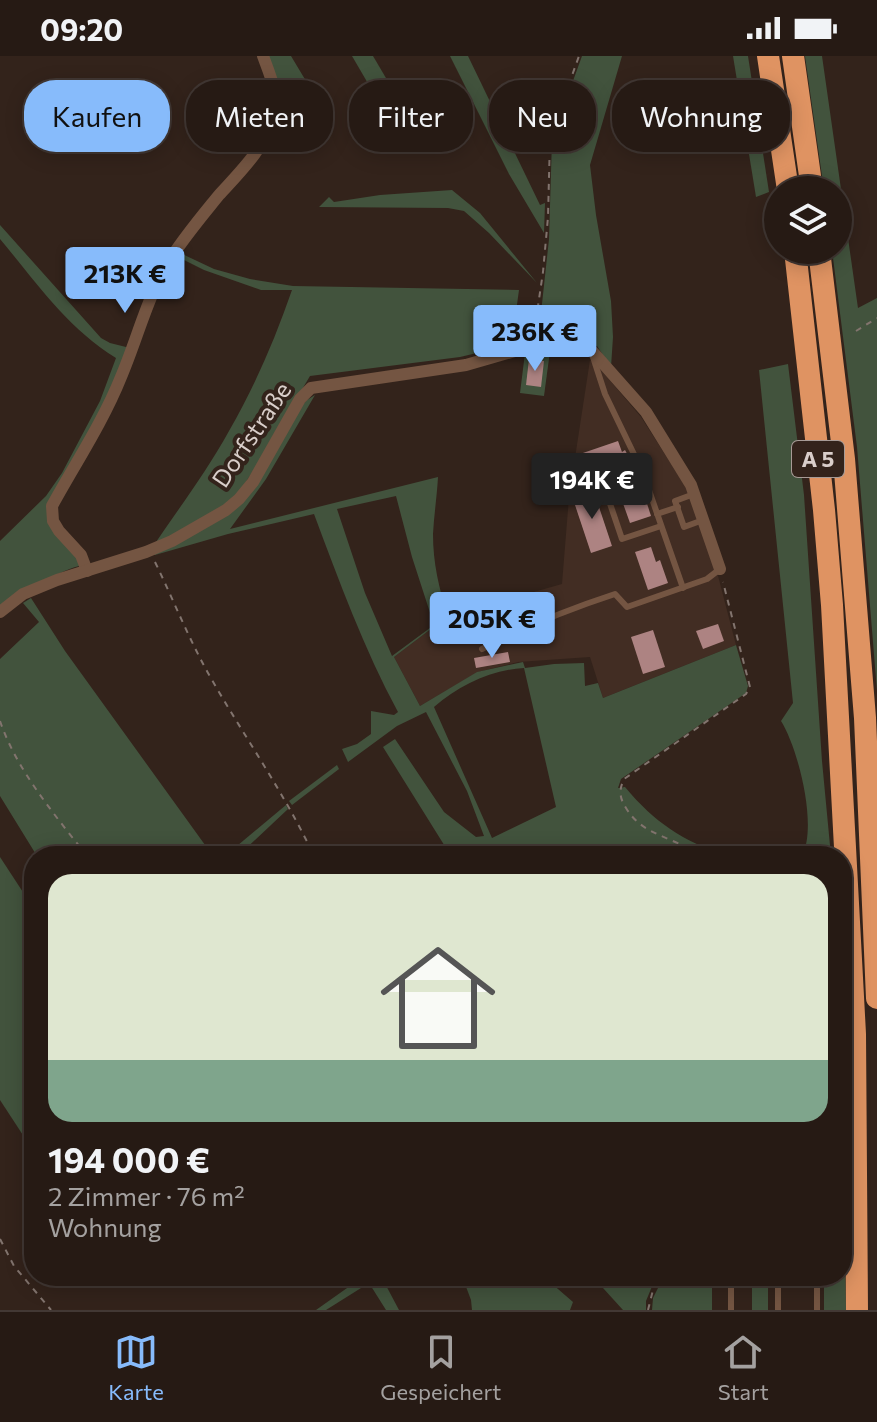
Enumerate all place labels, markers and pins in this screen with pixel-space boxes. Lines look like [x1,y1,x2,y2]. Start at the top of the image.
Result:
pin: 213K € [60,247,190,315]
pin: 236K € [470,305,600,373]
pin: 194K € [527,453,657,521]
pin: 205K € [427,592,557,660]

